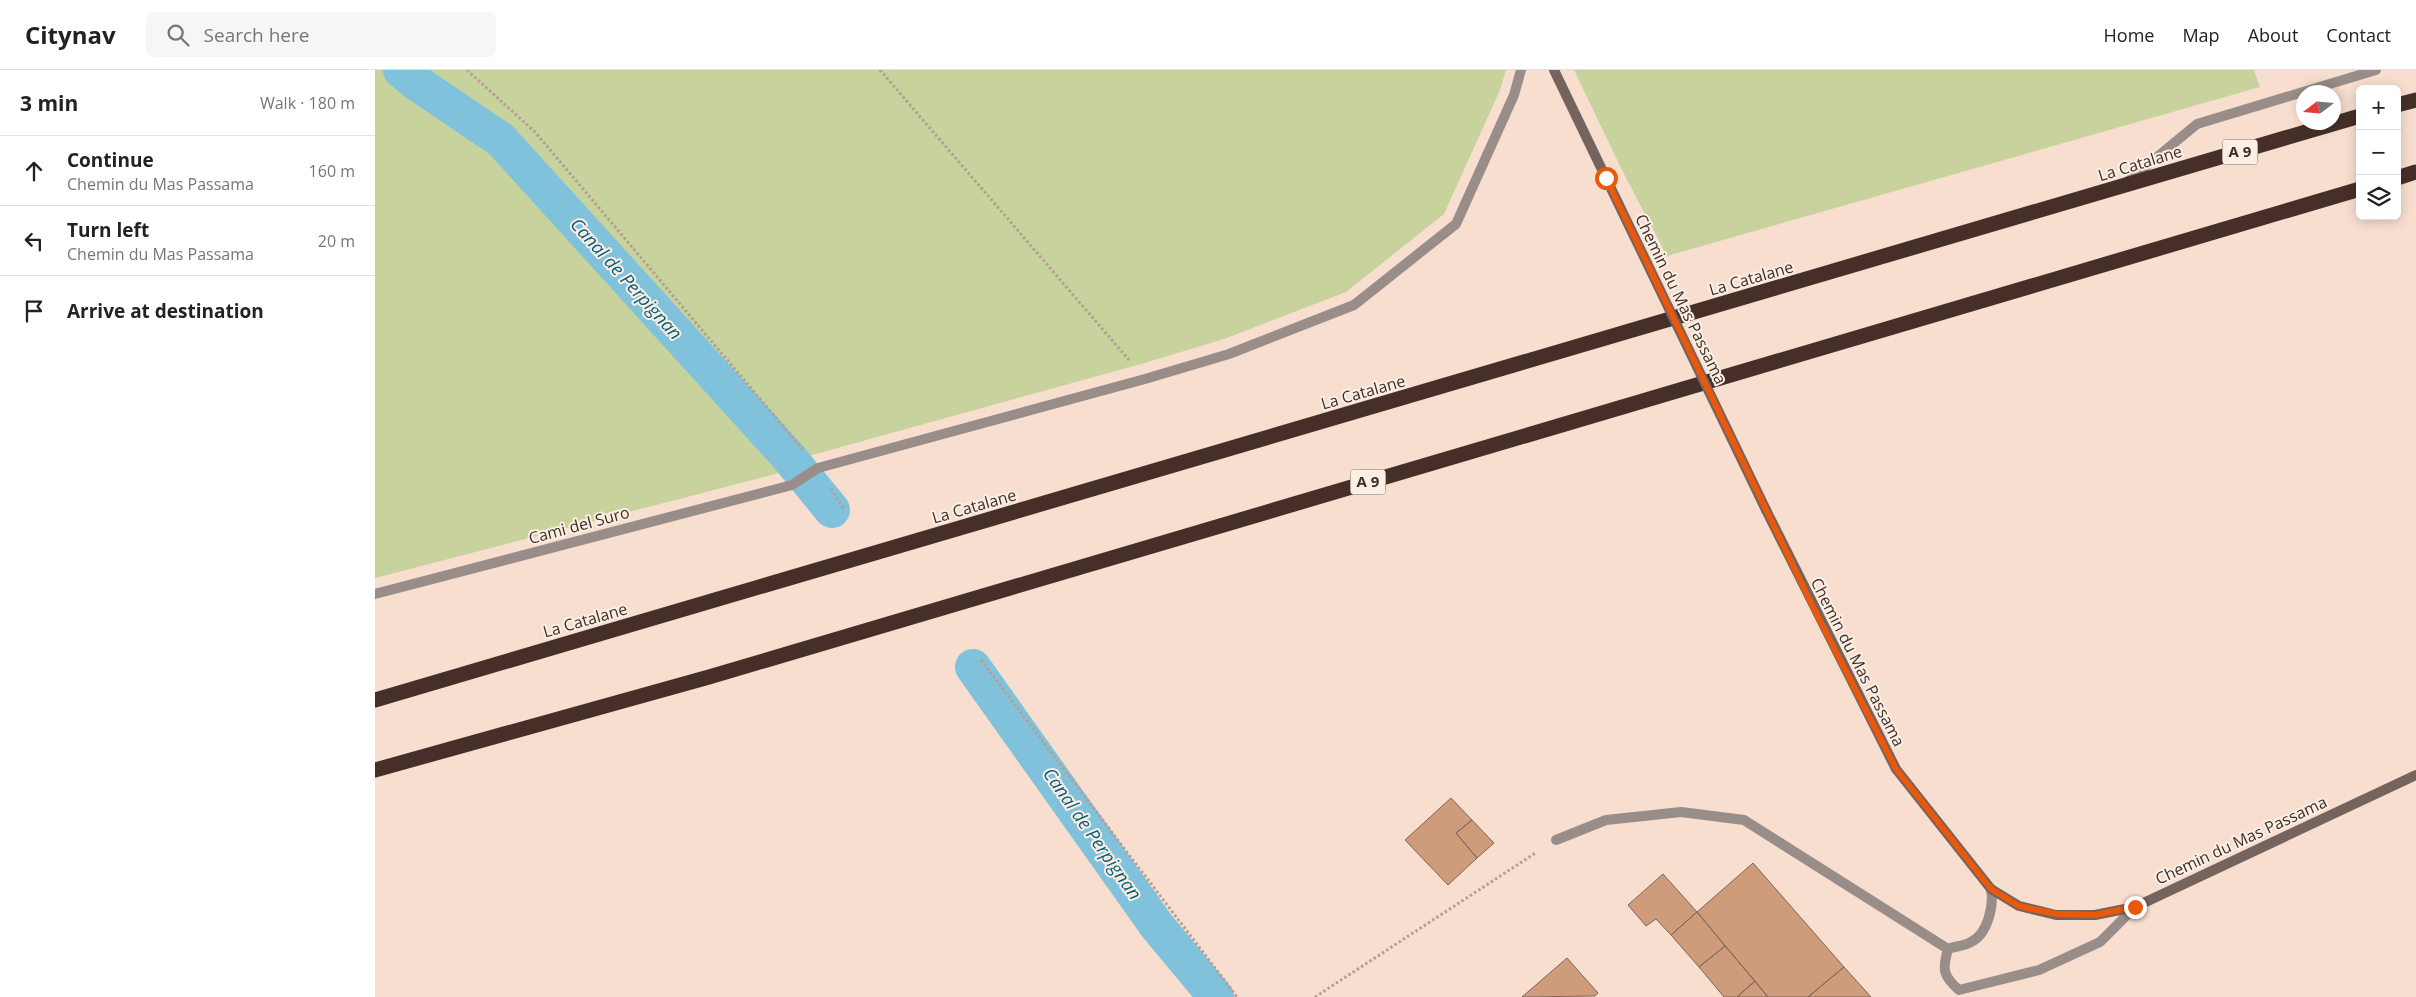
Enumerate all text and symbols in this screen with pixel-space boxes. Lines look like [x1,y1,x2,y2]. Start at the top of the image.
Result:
search box [146,12,496,57]
text: Citynav [25,18,116,51]
icon: search [164,21,192,49]
text: Search here [204,22,309,48]
text: Home [2104,23,2154,47]
text: Map [2182,23,2220,47]
text: About [2248,23,2298,47]
text: Contact [2326,23,2391,47]
north arrow [2296,85,2341,130]
map controls [2356,85,2401,220]
button: + [2356,85,2401,130]
text: 3 min [20,89,78,117]
text: Walk · 180 m [260,92,355,114]
button: − [2356,130,2401,175]
street label: La Catalane [2095,140,2185,186]
road number: A 9 [2223,140,2257,164]
text: Continue [67,147,154,173]
icon: ahead [20,157,48,185]
text: 160 m [309,160,355,182]
route start [1595,167,1618,190]
text: Chemin du Mas Passama [67,173,254,195]
button: layers [2356,175,2401,220]
street label: Chemin du Mas Passama [1630,210,1732,388]
water label: Canal de Perpignan [566,212,688,344]
text: Turn left [67,217,149,243]
icon: left [20,227,48,255]
text: 20 m [318,230,355,252]
text: Chemin du Mas Passama [67,243,254,265]
street label: La Catalane [1706,255,1796,301]
icon: arrive [20,297,48,325]
text: Arrive at destination [67,298,264,324]
street label: La Catalane [1318,369,1408,415]
road number: A 9 [1351,470,1385,494]
street label: La Catalane [929,483,1019,529]
street label: Cami del Suro [526,501,632,549]
street label: Chemin du Mas Passama [1806,574,1910,750]
street label: La Catalane [540,597,630,643]
water label: Canal de Perpignan [1038,763,1147,904]
street label: Chemin du Mas Passama [2152,791,2330,889]
route end [2124,896,2147,919]

